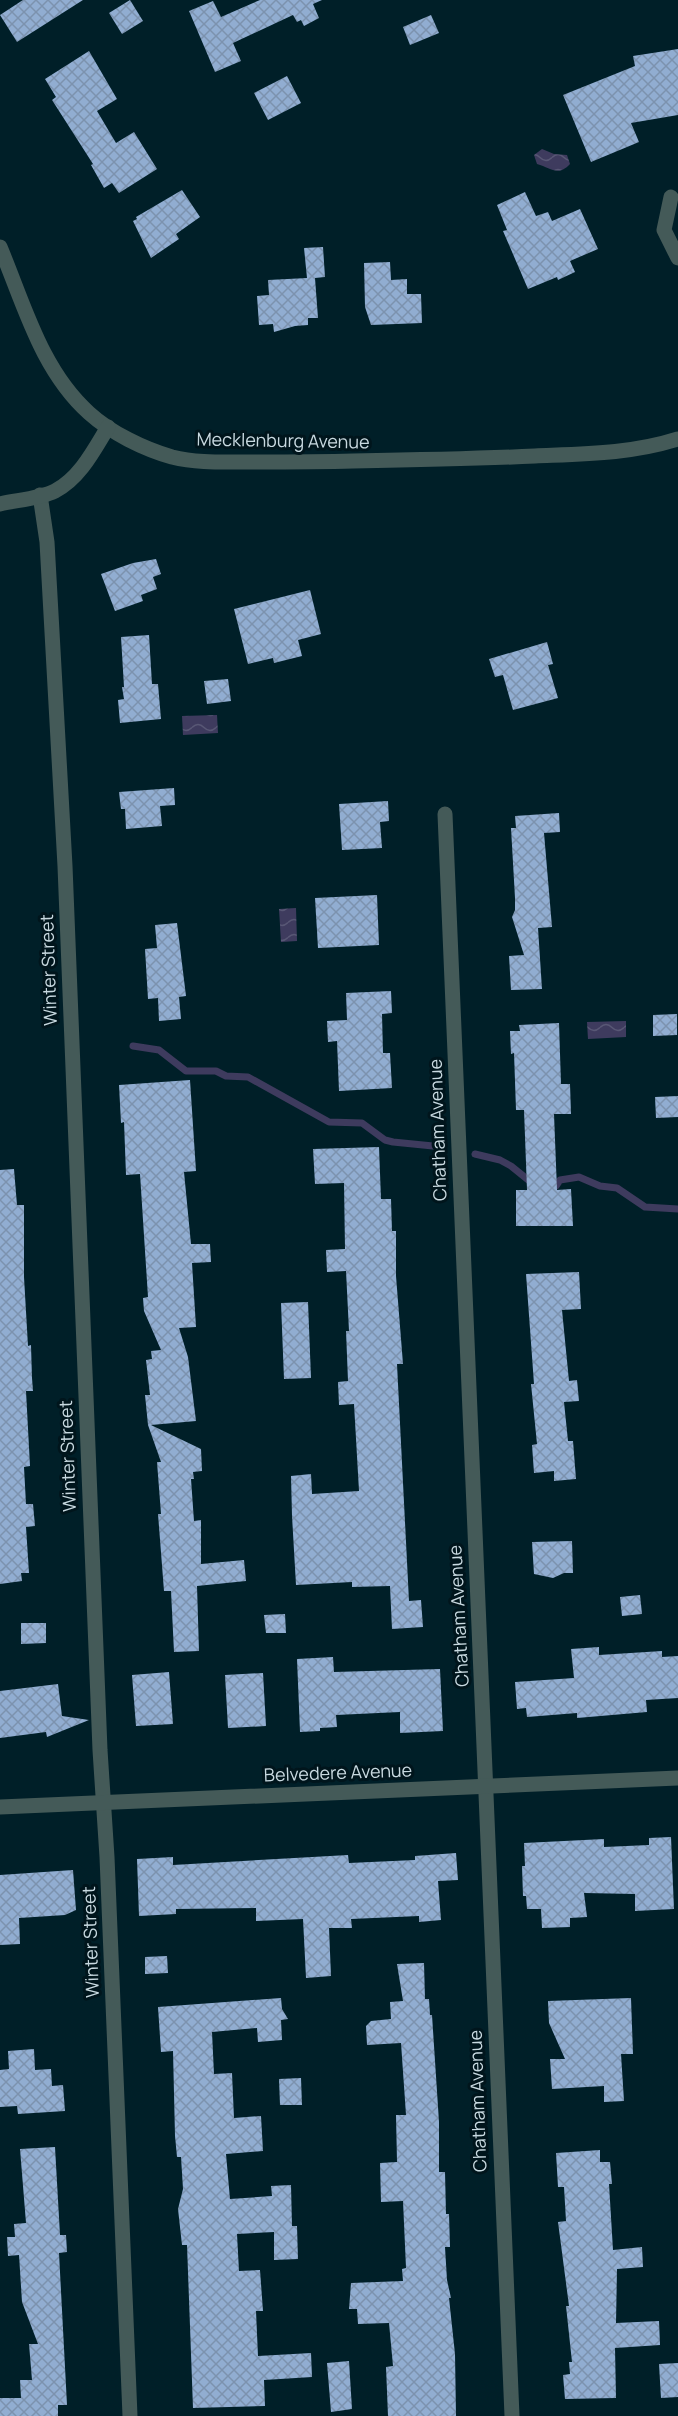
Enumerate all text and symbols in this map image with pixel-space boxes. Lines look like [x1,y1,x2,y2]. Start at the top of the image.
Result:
street label: Mecklenburg Avenue [196,426,370,454]
street label: Winter Street [34,914,62,1026]
street label: Chatham Avenue [423,1059,451,1201]
street label: Winter Street [53,1400,81,1512]
street label: Chatham Avenue [442,1545,474,1688]
street label: Belvedere Avenue [263,1757,412,1787]
street label: Winter Street [76,1886,104,1998]
street label: Chatham Avenue [463,2030,491,2172]

